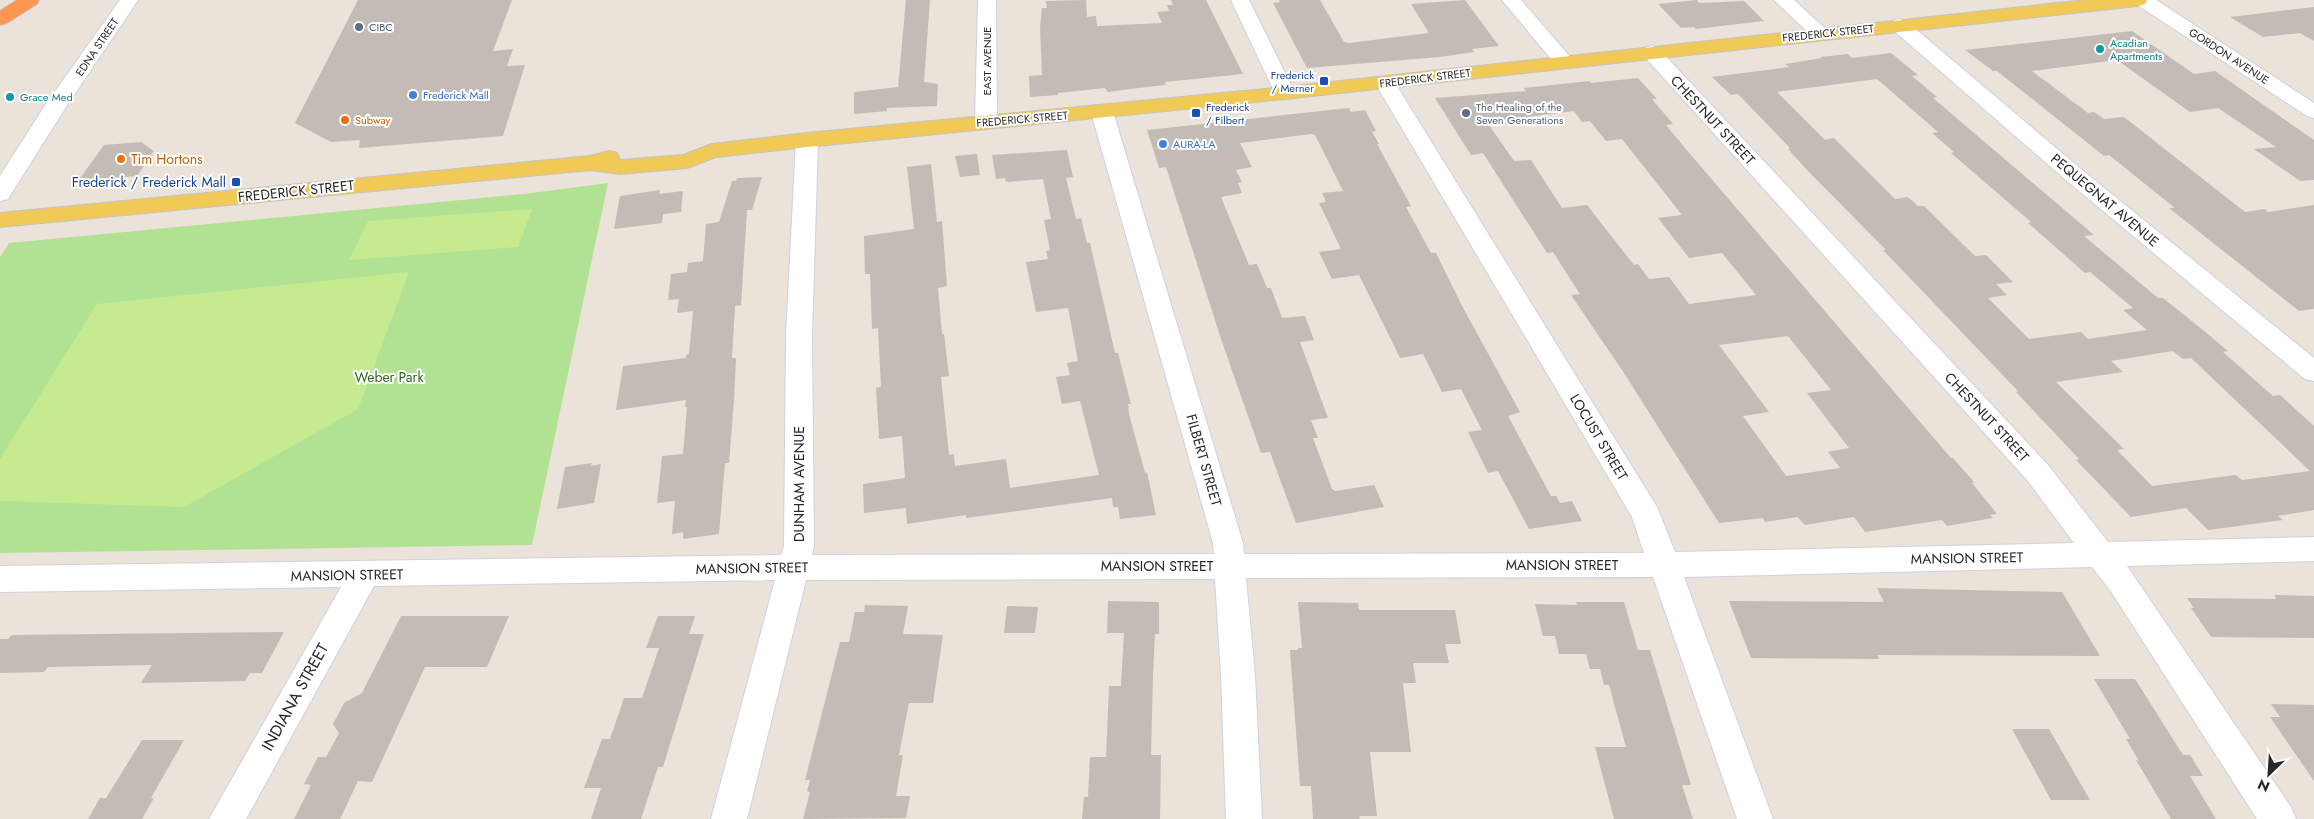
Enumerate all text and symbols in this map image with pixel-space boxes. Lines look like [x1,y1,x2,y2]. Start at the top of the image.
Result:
street label: EDNA STREET [72,15,122,79]
place label: CIBC [369,19,393,35]
street label: FREDERICK STREET [1782,20,1874,46]
marker: CIBC [353,21,365,33]
street label: GORDON AVENUE [2186,24,2272,88]
street label: EAST AVENUE [979,27,995,95]
place label: Acadian Apartments [2110,35,2163,64]
marker: Acadian Apartments [2094,43,2106,55]
street label: FREDERICK STREET [1379,64,1471,92]
place label: Frederick / Merner [1271,67,1314,96]
street label: CHESTNUT STREET [1666,71,1760,169]
marker: Frederick / Merner [1318,75,1330,87]
place label: Frederick Mall [423,87,489,103]
place label: Grace Med [20,89,73,105]
marker: Frederick Mall [407,89,419,101]
marker: Grace Med [4,91,16,103]
place label: Frederick / Filbert [1206,99,1249,128]
place label: The Healing of the Seven Generations [1476,99,1564,128]
street label: FREDERICK STREET [976,107,1068,131]
marker: Frederick / Filbert [1190,107,1202,119]
marker: The Healing of the Seven Generations [1460,107,1472,119]
place label: Subway [355,112,391,128]
marker: Subway [339,114,351,126]
place label: AURA-LA [1173,136,1216,152]
marker: AURA-LA [1157,138,1169,150]
place label: Tim Hortons [131,149,203,169]
street label: PEQUEGNAT AVENUE [2047,149,2163,251]
marker: Tim Hortons [115,153,127,165]
place label: Frederick / Frederick Mall [72,172,226,192]
street label: FREDERICK STREET [237,175,356,207]
marker: Frederick / Frederick Mall [230,176,242,188]
park label: Weber Park [354,367,424,387]
street label: CHESTNUT STREET [1940,368,2034,466]
street label: LOCUST STREET [1565,390,1633,484]
street label: FILBERT STREET [1181,412,1227,509]
street label: DUNHAM AVENUE [789,426,809,542]
street label: MANSION STREET [1911,547,2024,569]
street label: MANSION STREET [1506,555,1619,575]
street label: MANSION STREET [1101,556,1214,576]
street label: MANSION STREET [696,557,809,579]
street label: MANSION STREET [291,564,404,586]
street label: INDIANA STREET [256,639,334,755]
north arrow [2244,749,2294,799]
text: N [2254,774,2273,797]

